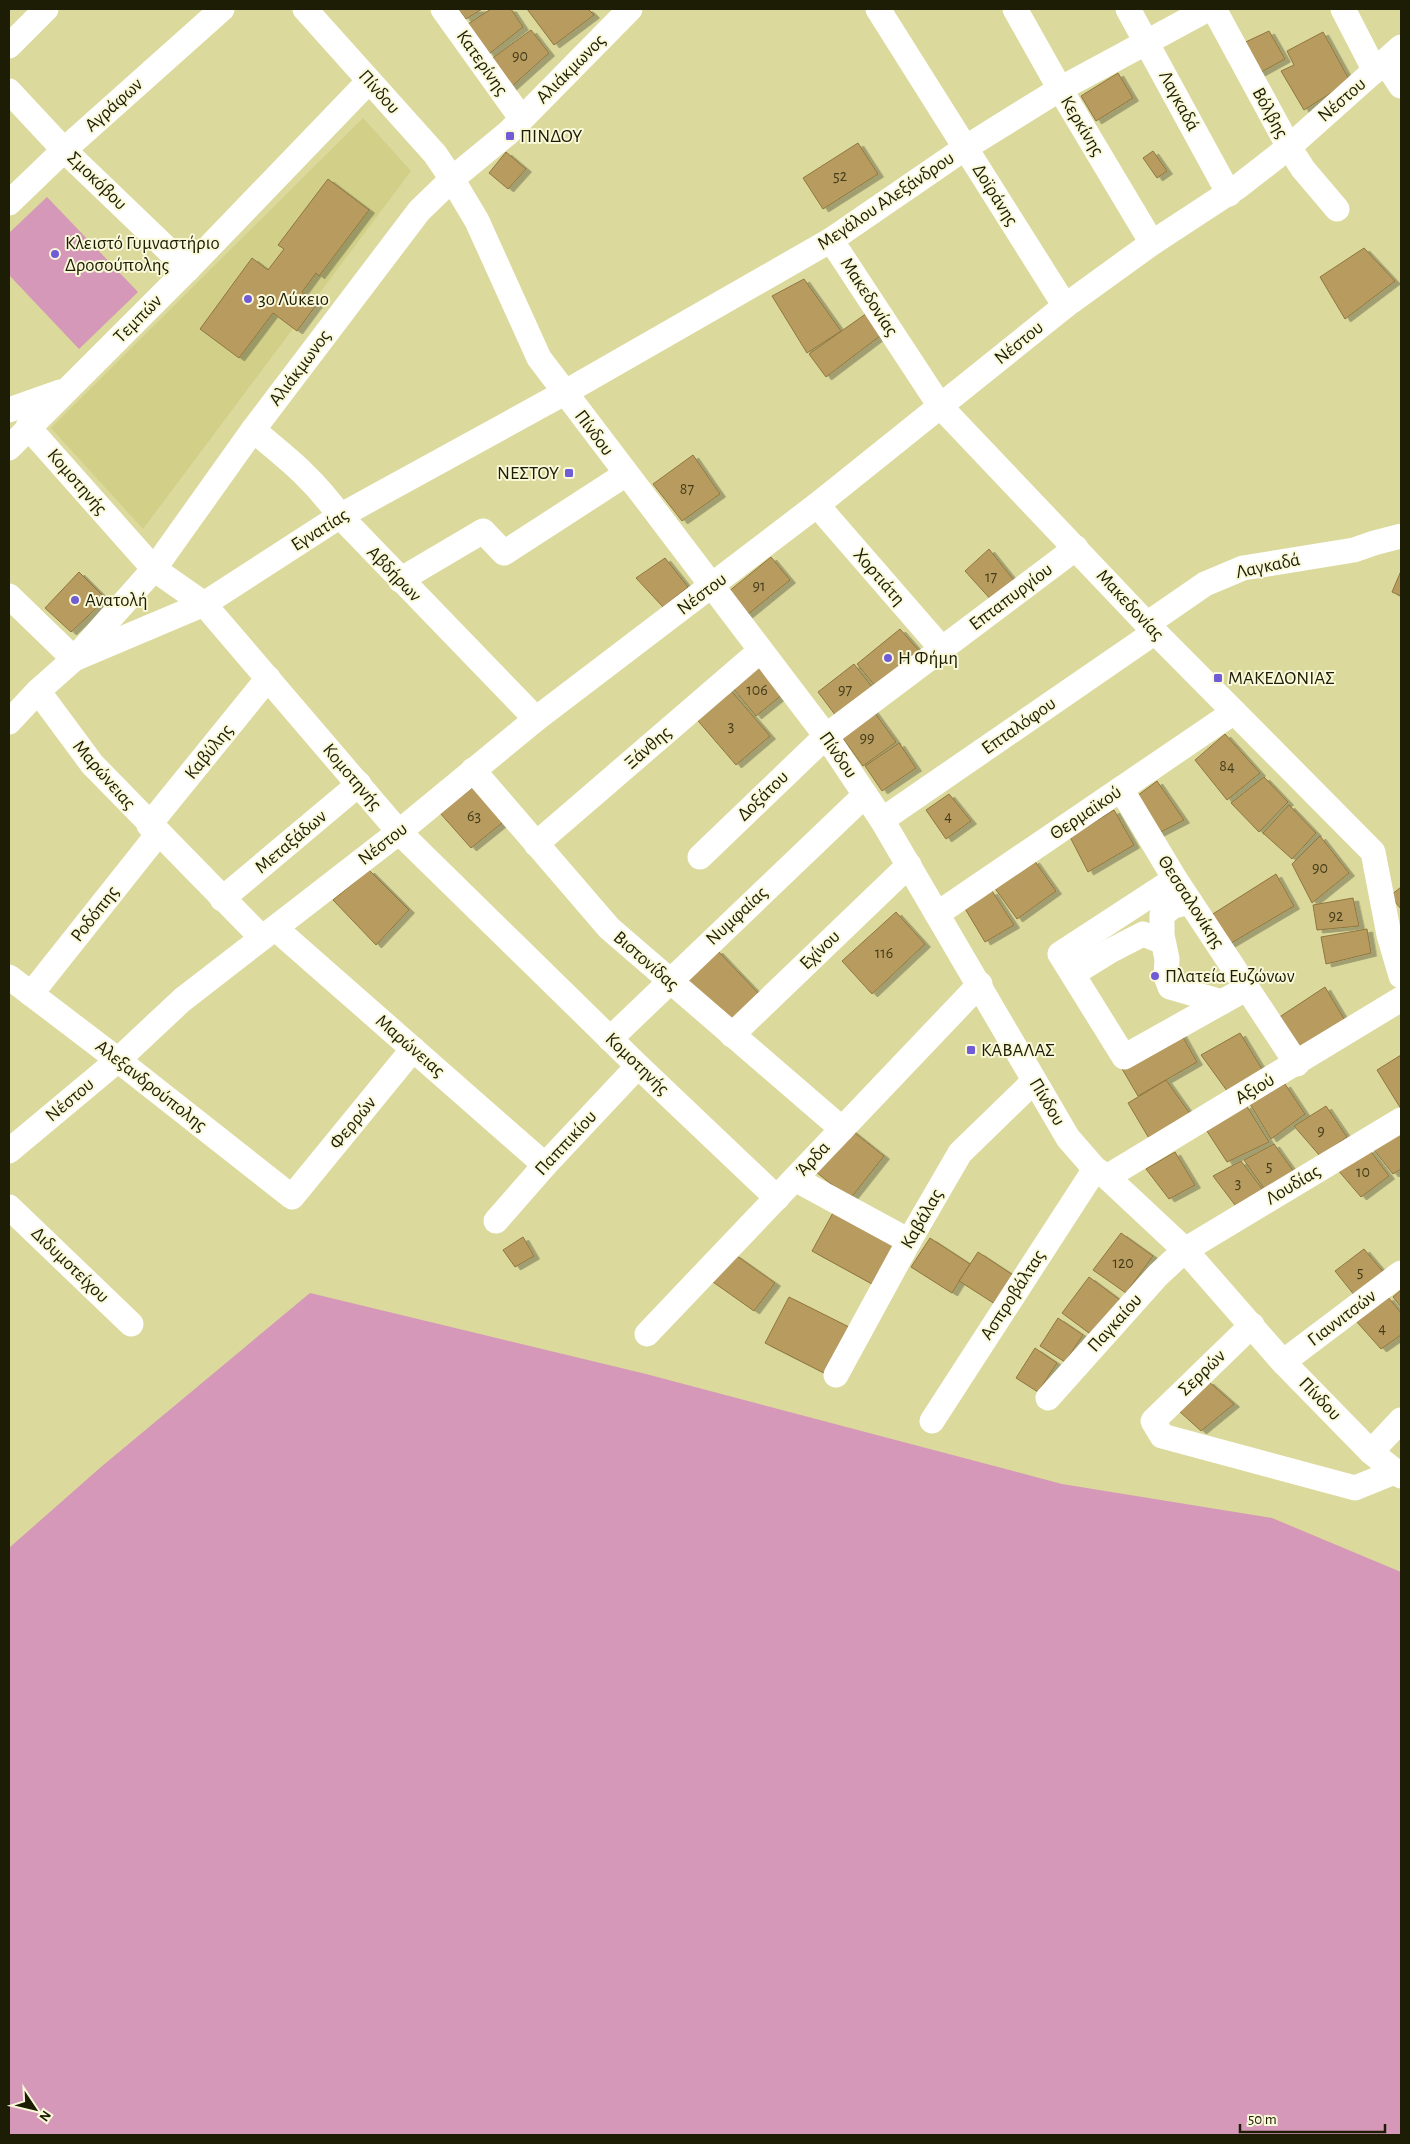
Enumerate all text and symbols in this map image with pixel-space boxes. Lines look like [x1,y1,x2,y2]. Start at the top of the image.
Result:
street label: Κατερίνης [453,27,511,99]
street label: Αλιάκμωνος [533,31,609,107]
house number: 90 [512,48,528,64]
street label: Πίνδου [355,66,403,118]
street label: Λαγκαδά [1155,68,1203,134]
street label: Αγράφων [82,74,146,136]
street label: Νέστου [1314,74,1370,126]
street label: Βόλβης [1248,85,1292,141]
street label: Κερκίνης [1057,93,1107,159]
place label: ΠΙΝΔΟΥ [520,127,582,146]
marker: ΠΙΝΔΟΥ [504,130,516,142]
street label: Σμοκόβου [64,148,130,214]
street label: Μεγάλου Αλεξάνδρου [814,148,958,254]
street label: Δοϊράνης [969,161,1021,229]
house number: 52 [833,168,847,184]
place label: Κλειστό Γυμναστήριο Δροσούπολης [65,234,220,275]
marker: Κλειστό Γυμναστήριο Δροσούπολης [49,248,61,260]
street label: Μακεδονίας [837,254,901,340]
place label: 3ο Λύκειο [258,290,329,309]
street label: Τεμπών [110,291,166,347]
marker: 3ο Λύκειο [242,293,254,305]
street label: Νέστου [991,318,1047,368]
street label: Αλιάκμωνος [266,327,334,409]
street label: Πίνδου [571,407,617,459]
street label: Κομοτηνής [43,445,111,519]
place label: ΝΕΣΤΟΥ [497,464,559,483]
marker: ΝΕΣΤΟΥ [563,467,575,479]
house number: 87 [680,481,694,497]
street label: Εγνατίας [288,505,352,555]
street label: Αβδήρων [363,543,425,605]
street label: Χορτιάτη [849,545,909,609]
street label: Λαγκαδά [1234,550,1302,582]
street label: Επταπυργίου [966,560,1056,634]
street label: Μακεδονίας [1093,566,1167,644]
street label: Νέστου [674,569,730,619]
house number: 17 [985,569,997,585]
house number: 91 [752,578,766,594]
place label: Ανατολή [85,591,148,610]
marker: Ανατολή [69,594,81,606]
place label: Η Φήμη [898,649,958,668]
marker: Η Φήμη [882,652,894,664]
place label: ΜΑΚΕΔΟΝΙΑΣ [1228,669,1335,688]
marker: ΜΑΚΕΔΟΝΙΑΣ [1212,672,1224,684]
house number: 106 [746,682,768,698]
house number: 97 [838,682,852,698]
street label: Επταλόφου [978,694,1060,758]
house number: 3 [728,718,734,734]
street label: Καβύλης [181,721,237,783]
street label: Ξάνθης [621,723,675,773]
street label: Πίνδου [815,728,861,782]
house number: 99 [859,730,875,746]
street label: Μαρώνειας [69,737,139,813]
street label: Κομοτηνής [319,740,385,814]
house number: 84 [1219,758,1235,774]
street label: Δοξάτου [734,767,792,825]
street label: Θερμαϊκού [1047,782,1125,844]
street label: Μεταξάδων [252,807,330,877]
house number: 63 [467,808,481,824]
house number: 4 [944,808,952,824]
street label: Νέστου [355,819,411,869]
street label: Θεσσαλονίκης [1154,852,1228,952]
house number: 90 [1312,860,1328,876]
street label: Ροδόπης [68,883,122,945]
street label: Νυμφαίας [703,883,771,949]
house number: 92 [1329,908,1343,924]
street label: Εχίνου [796,927,844,973]
street label: Βιστονίδας [610,928,682,994]
house number: 116 [875,945,893,961]
place label: Πλατεία Ευζώνων [1165,967,1295,986]
marker: Πλατεία Ευζώνων [1149,970,1161,982]
street label: Μαρώνειας [372,1011,448,1081]
street label: Κομοτηνής [602,1029,672,1099]
street label: Αλεξανδρούπολης [92,1037,210,1135]
place label: ΚΑΒΑΛΑΣ [981,1041,1055,1060]
marker: ΚΑΒΑΛΑΣ [965,1044,977,1056]
street label: Αξιού [1232,1070,1278,1108]
street label: Νέστου [42,1075,98,1125]
street label: Πίνδου [1026,1075,1068,1129]
street label: Φερρών [326,1093,380,1153]
street label: Παππικίου [531,1107,601,1179]
house number: 9 [1317,1123,1325,1139]
street label: Άρδα [792,1138,834,1180]
house number: 5 [1266,1158,1272,1174]
street label: Λουδίας [1262,1161,1324,1209]
house number: 10 [1356,1164,1370,1180]
house number: 3 [1235,1175,1241,1191]
street label: Καβάλας [897,1186,947,1252]
street label: Διδυμοτείχου [27,1223,113,1307]
street label: Ασπροβάλτας [977,1247,1049,1343]
house number: 120 [1112,1255,1134,1271]
house number: 5 [1357,1264,1363,1280]
street label: Γιαννιτσών [1304,1286,1380,1350]
street label: Παγκαίου [1084,1290,1146,1356]
house number: 4 [1378,1320,1386,1336]
street label: Σερρών [1175,1346,1229,1400]
street label: Πίνδου [1295,1374,1345,1424]
north arrow [10,2084,60,2134]
scale bar [1240,2102,1385,2134]
text: N [36,2108,53,2124]
text: 50 m [1248,2112,1277,2127]

